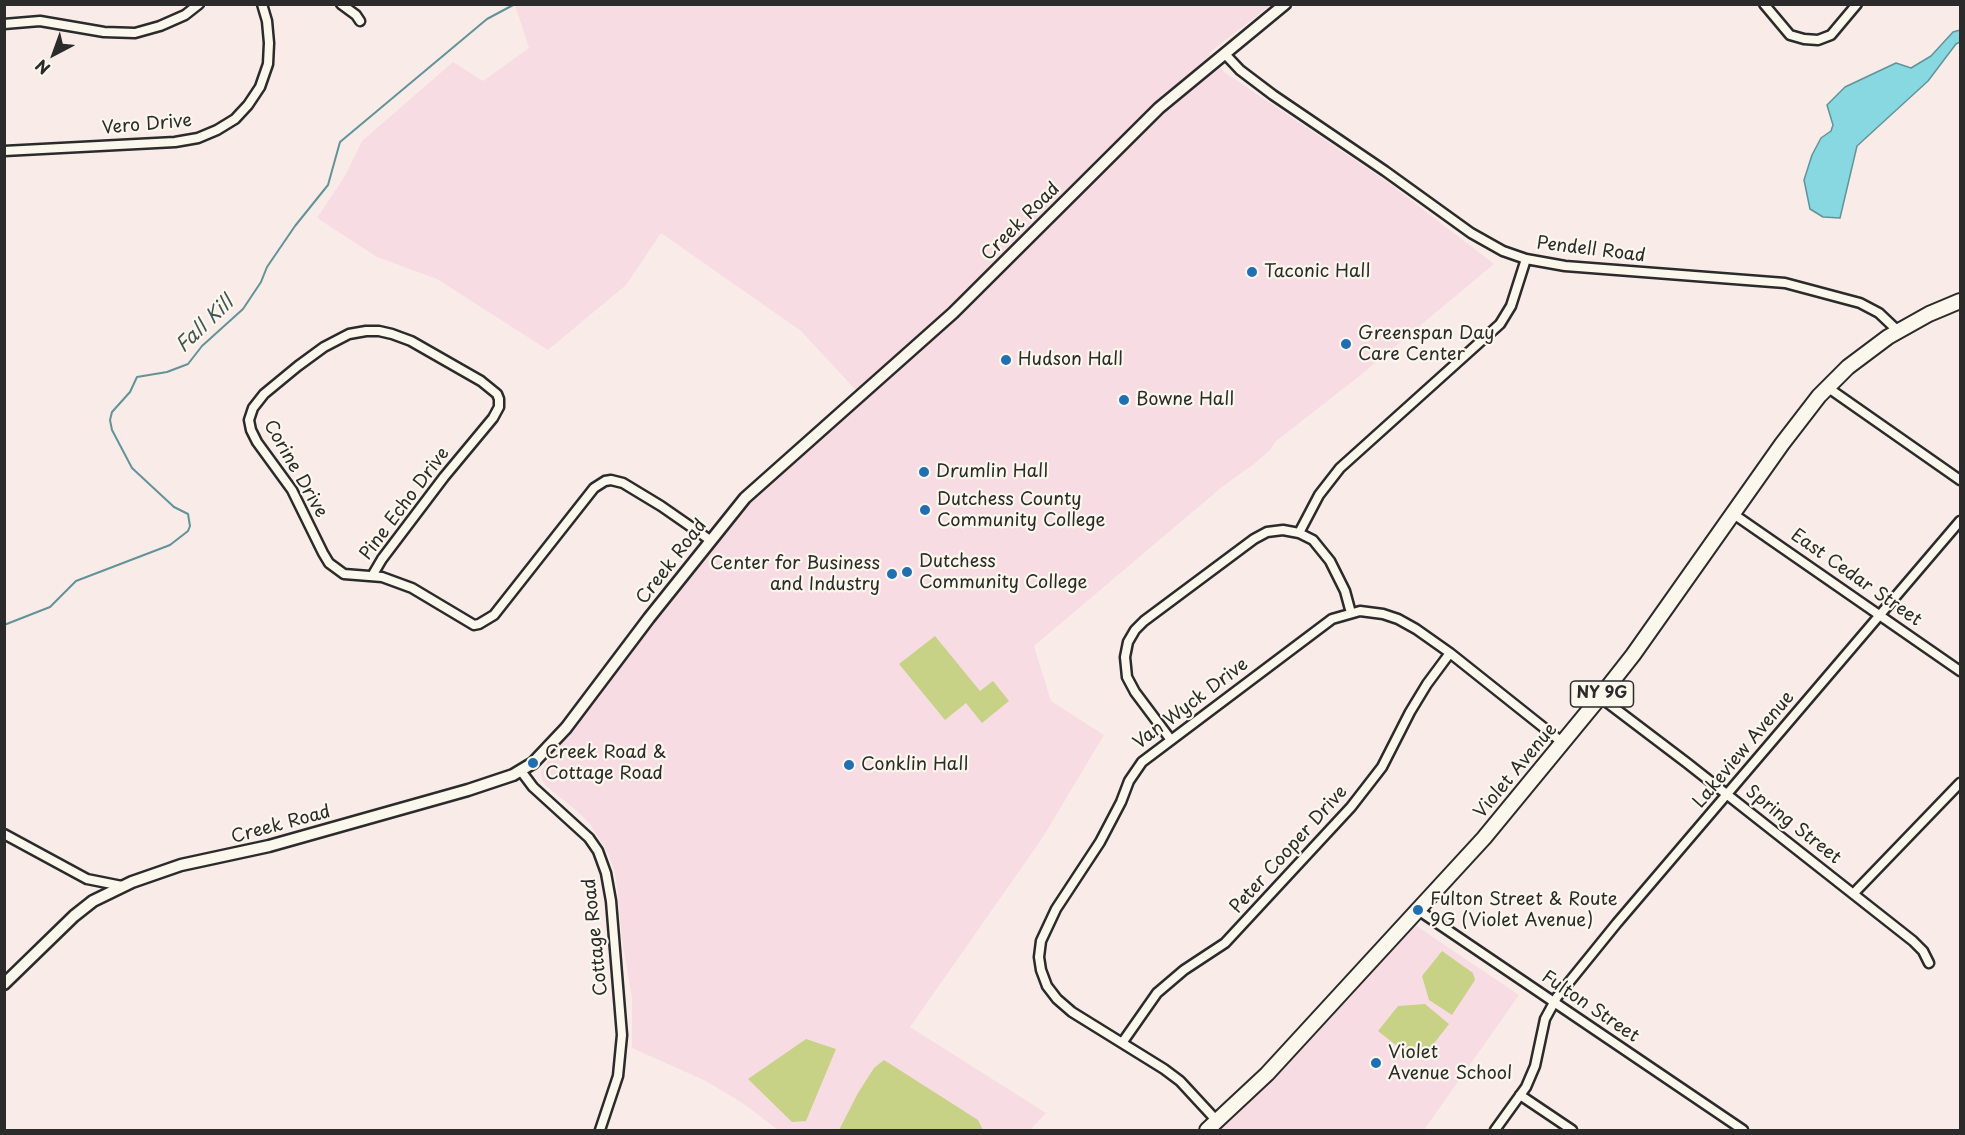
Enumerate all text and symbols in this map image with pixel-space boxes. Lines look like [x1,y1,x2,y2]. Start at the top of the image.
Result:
north arrow [24,24,84,84]
text: N [30,54,55,81]
street label: Vero Drive [101,110,193,140]
street label: Creek Road [977,178,1065,266]
street label: Pendell Road [1535,233,1647,267]
place label: Taconic Hall [1264,261,1370,283]
marker: Taconic Hall [1245,265,1259,279]
water label: Fall Kill [171,292,239,358]
place label: Greenspan Day Care Center [1358,323,1495,366]
marker: Greenspan Day Care Center [1339,337,1353,351]
place label: Hudson Hall [1018,349,1123,371]
marker: Hudson Hall [999,353,1013,367]
place label: Bowne Hall [1136,389,1234,411]
marker: Bowne Hall [1117,393,1131,407]
street label: Corine Drive [258,416,332,522]
street label: Pine Echo Drive [356,443,454,565]
place label: Drumlin Hall [936,461,1048,483]
marker: Drumlin Hall [917,465,931,479]
place label: Dutchess County Community College [937,489,1105,532]
marker: Dutchess County Community College [918,503,932,517]
street label: Creek Road [632,515,712,609]
street label: East Cedar Street [1786,525,1926,631]
place label: Dutchess Community College [919,551,1087,594]
place label: Center for Business and Industry [710,553,880,596]
marker: Dutchess Community College [900,565,914,579]
marker: Center for Business and Industry [885,567,899,581]
street label: Van Wyck Drive [1129,654,1253,754]
road number: NY 9G [1570,681,1634,707]
street label: Lakeview Avenue [1689,687,1799,813]
street label: Violet Avenue [1470,719,1562,823]
place label: Creek Road & Cottage Road [545,742,666,784]
place label: Conklin Hall [861,754,968,776]
marker: Creek Road & Cottage Road [526,756,540,770]
marker: Conklin Hall [842,758,856,772]
street label: Spring Street [1741,781,1845,869]
street label: Peter Cooper Drive [1226,782,1352,918]
street label: Creek Road [229,801,333,849]
street label: Cottage Road [579,877,613,997]
place label: Fulton Street & Route 9G (Violet Avenue) [1430,889,1618,932]
marker: Fulton Street & Route 9G (Violet Avenue) [1411,903,1425,917]
street label: Fulton Street [1537,967,1643,1047]
place label: Violet Avenue School [1388,1042,1512,1084]
marker: Violet Avenue School [1369,1056,1383,1070]

